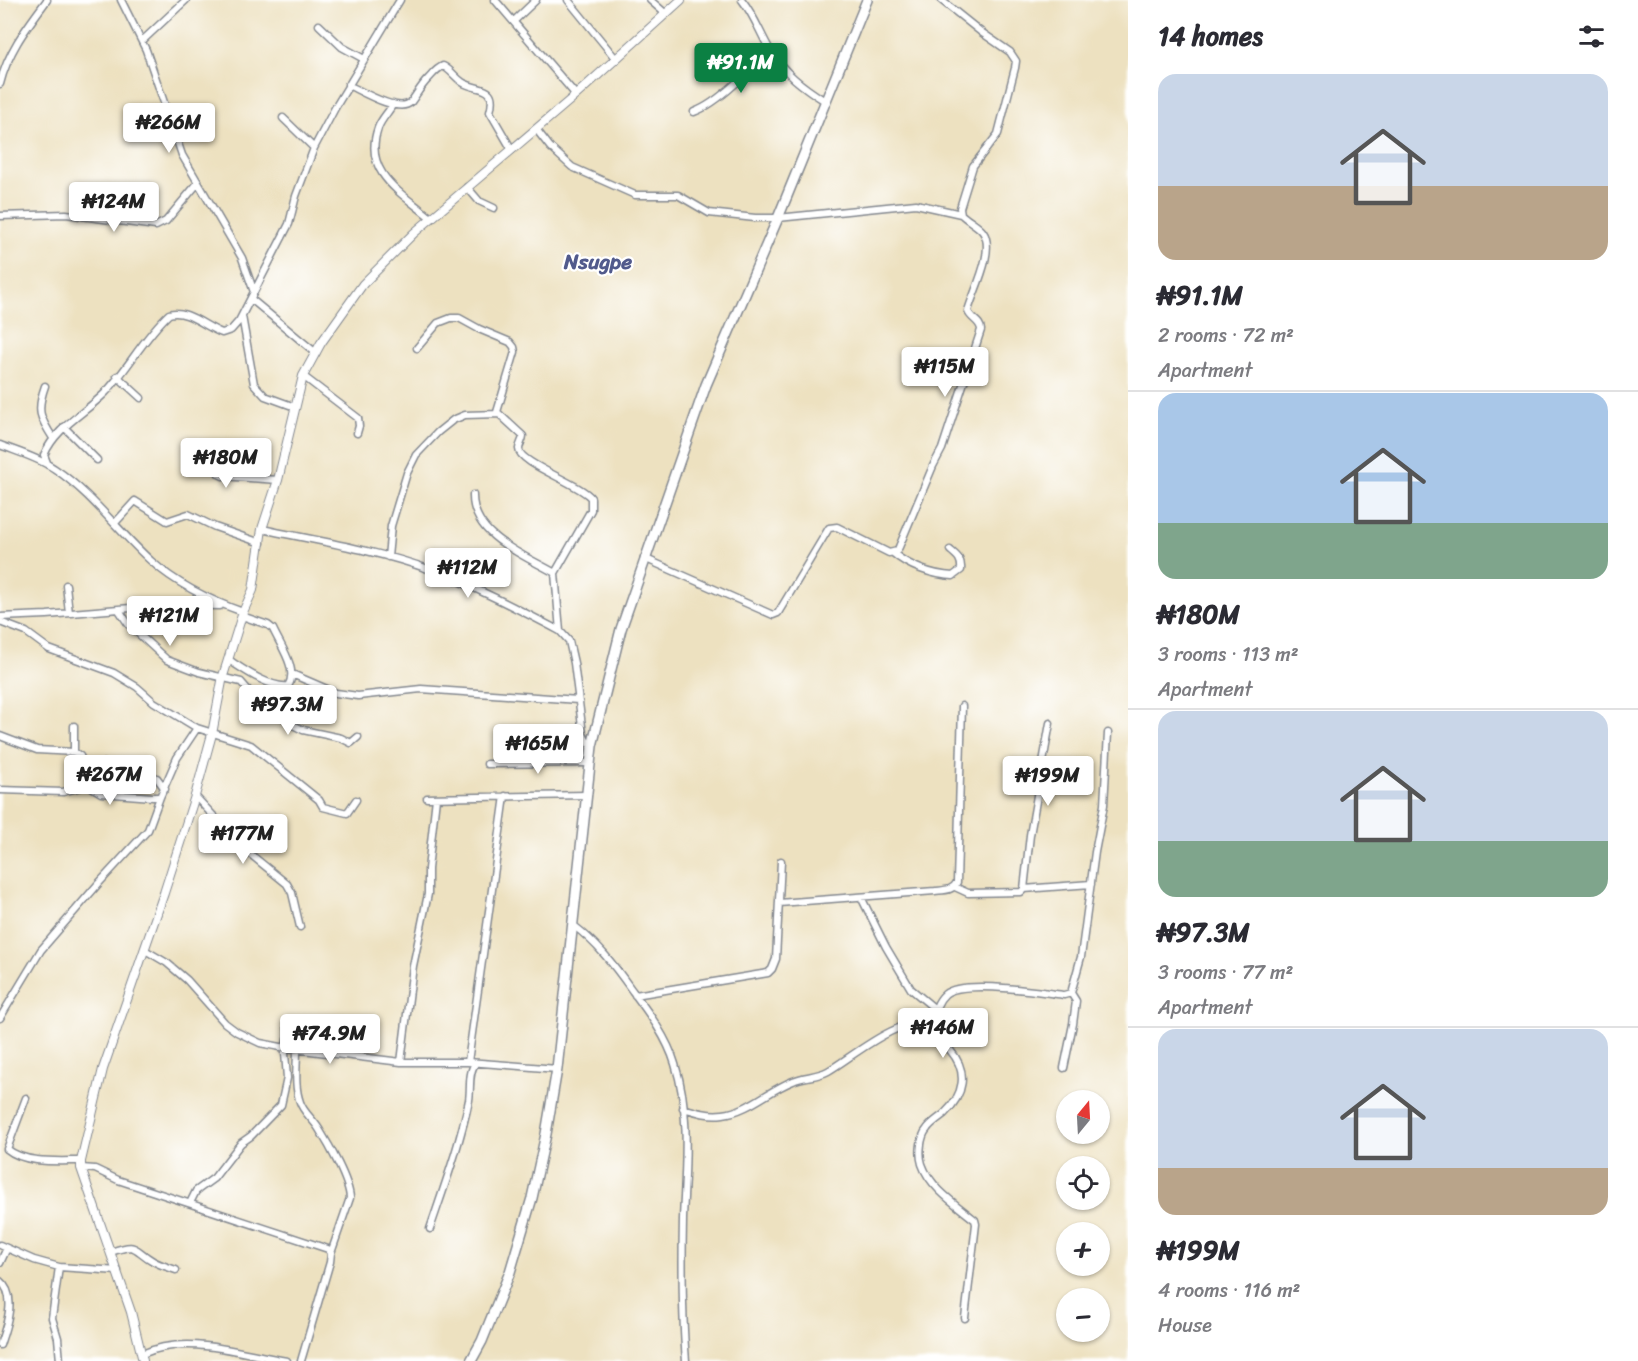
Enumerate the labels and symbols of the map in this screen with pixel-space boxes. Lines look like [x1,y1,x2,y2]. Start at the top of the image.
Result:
pin: ₦91.1M [692,43,790,94]
pin: ₦266M [127,103,211,154]
pin: ₦124M [72,182,156,233]
district label: Nsugpe [563,243,632,281]
pin: ₦115M [903,347,987,398]
pin: ₦180M [184,438,268,489]
pin: ₦112M [426,548,510,599]
pin: ₦121M [128,596,212,647]
pin: ₦97.3M [239,685,337,736]
pin: ₦165M [496,724,580,775]
pin: ₦267M [68,755,152,806]
pin: ₦199M [1006,756,1090,807]
pin: ₦177M [201,814,285,865]
pin: ₦146M [901,1008,985,1059]
pin: ₦74.9M [281,1014,379,1065]
north arrow [1056,1090,1110,1144]

